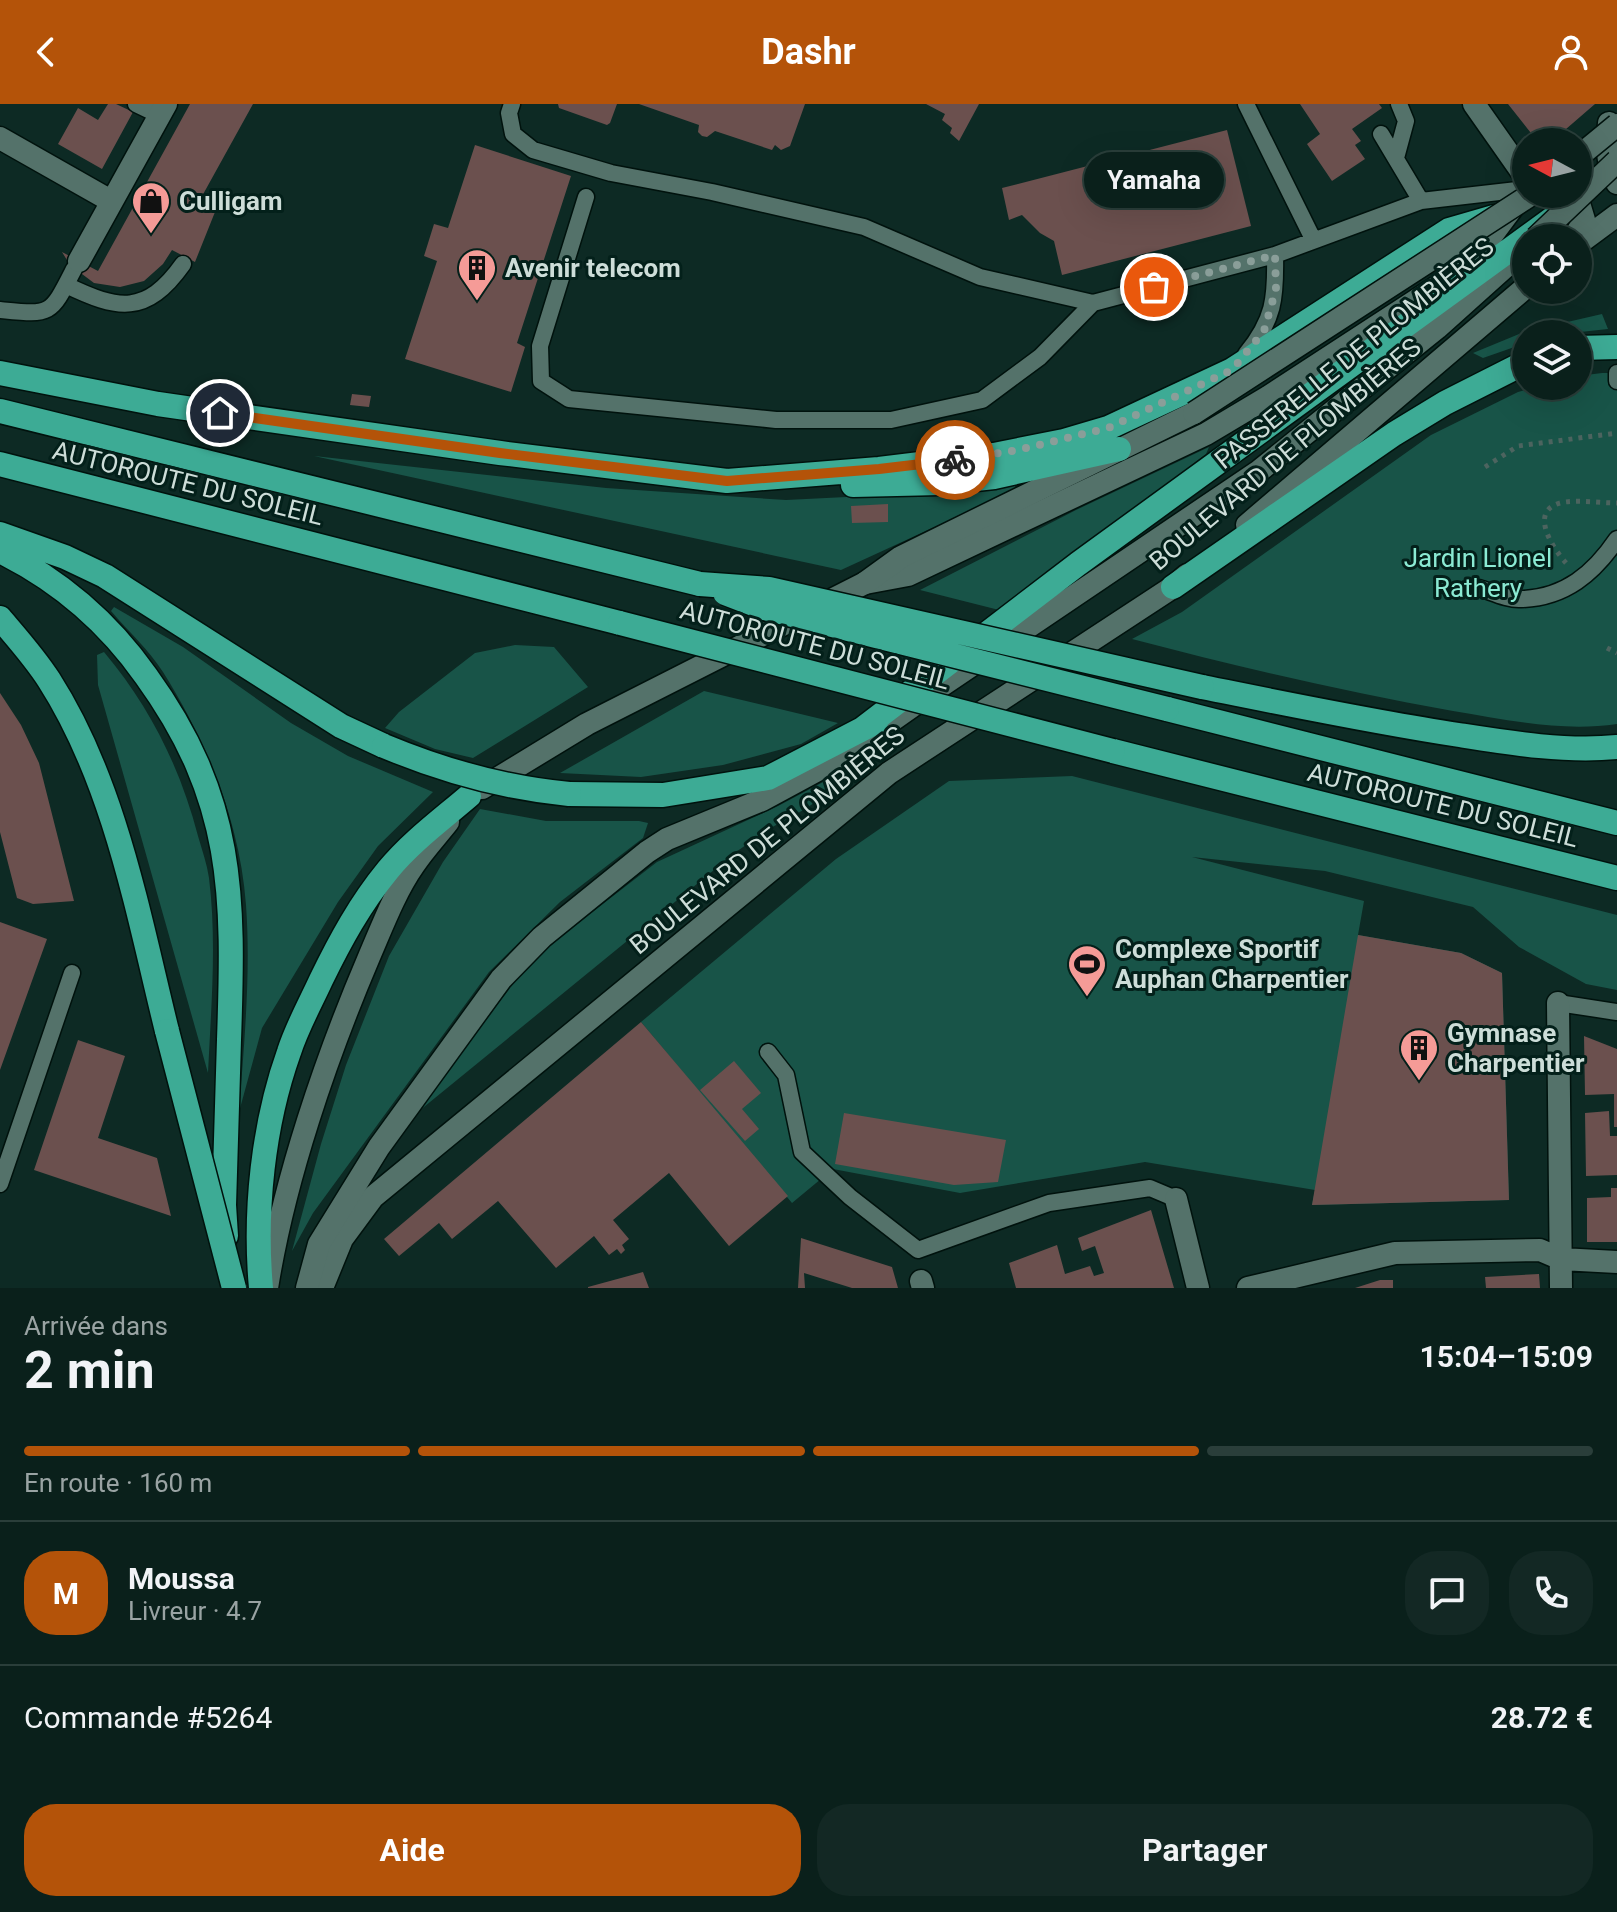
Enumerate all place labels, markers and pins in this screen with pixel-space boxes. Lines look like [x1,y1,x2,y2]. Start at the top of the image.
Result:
callout: Yamaha [1084,151,1224,207]
shop icon: Culligam [130,180,172,235]
place label: Culligam [179,186,283,216]
building icon: Avenir telecom [456,247,498,302]
place label: Avenir telecom [505,253,681,283]
pin [1120,253,1188,321]
pin [186,379,254,447]
place label: Complexe Sportif Auphan Charpentier [1115,934,1349,994]
sports icon: Complexe Sportif Auphan Charpentier [1066,943,1108,998]
place label: Gymnase Charpentier [1447,1018,1585,1078]
building icon: Gymnase Charpentier [1398,1027,1440,1082]

